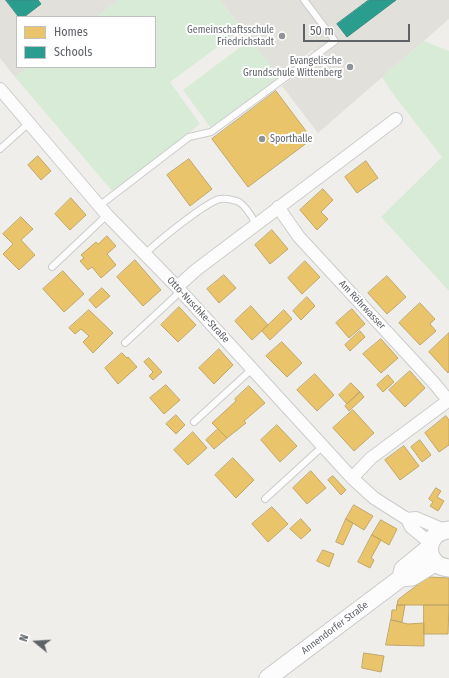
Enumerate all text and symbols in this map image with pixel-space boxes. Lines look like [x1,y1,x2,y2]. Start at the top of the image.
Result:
legend [16,16,156,68]
scale bar [305,16,412,42]
place label: Gemeinschaftsschule Friedrichstadt [187,24,274,48]
text: 50 m [310,24,334,38]
text: Homes [54,25,88,39]
marker: Gemeinschaftsschule Friedrichstadt [277,31,287,41]
text: Schools [54,45,92,59]
place label: Evangelische Grundschule Wittenberg [243,55,342,78]
marker: Evangelische Grundschule Wittenberg [345,62,355,72]
place label: Sporthalle [270,133,313,145]
marker: Sporthalle [257,134,267,144]
street label: Otto-Nuschke-Straße [164,274,232,346]
street label: Am Röhrwasser [336,278,388,332]
street label: Annendorfer Straße [299,599,371,657]
north arrow [16,622,56,662]
text: N [17,633,31,643]

